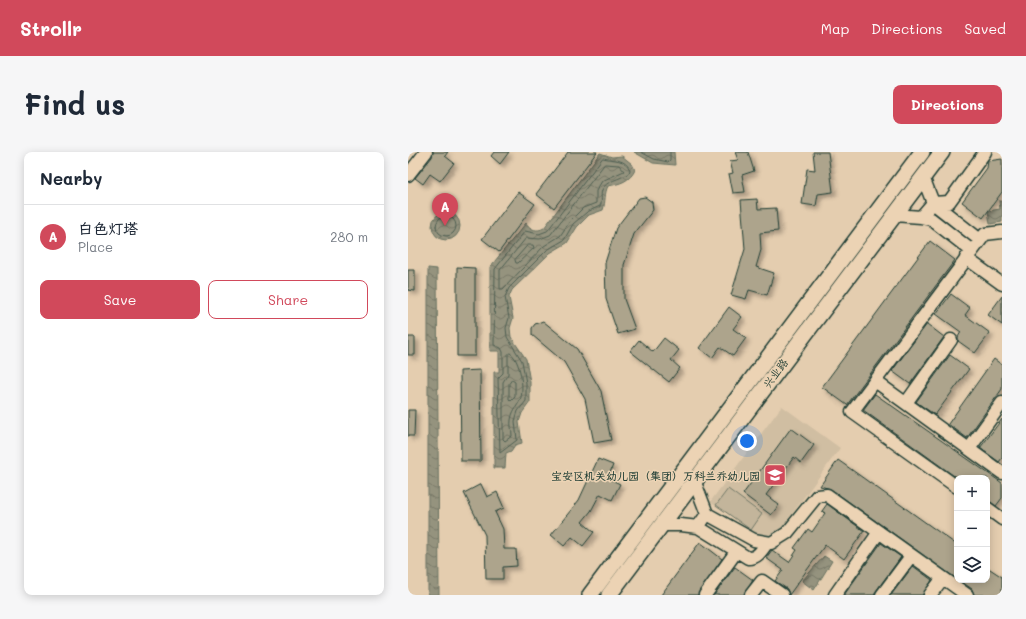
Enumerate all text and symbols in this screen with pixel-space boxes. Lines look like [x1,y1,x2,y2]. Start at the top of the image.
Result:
text: Strollr [20,16,82,41]
text: Map [821,19,849,38]
text: Directions [871,19,942,38]
text: Saved [964,19,1006,38]
button: Directions [893,85,1002,124]
text: Find us [24,86,125,122]
text: Nearby [40,167,102,189]
pin: A [432,193,458,226]
text: 白色灯塔 [78,218,138,238]
text: A [48,228,58,245]
text: 280 m [330,228,368,245]
text: Place [78,238,113,255]
button: Save [40,280,200,319]
button: Share [208,280,368,319]
street label: 兴业路 [759,355,791,391]
your location [737,431,757,451]
school or university icon: 宝安区机关幼儿园（集团）万科兰乔幼儿园 [762,462,788,488]
place label: 宝安区机关幼儿园（集团）万科兰乔幼儿园 [551,468,760,483]
map controls [954,475,990,583]
button: + [954,475,990,511]
button: − [954,511,990,547]
button: layers [954,547,990,583]

